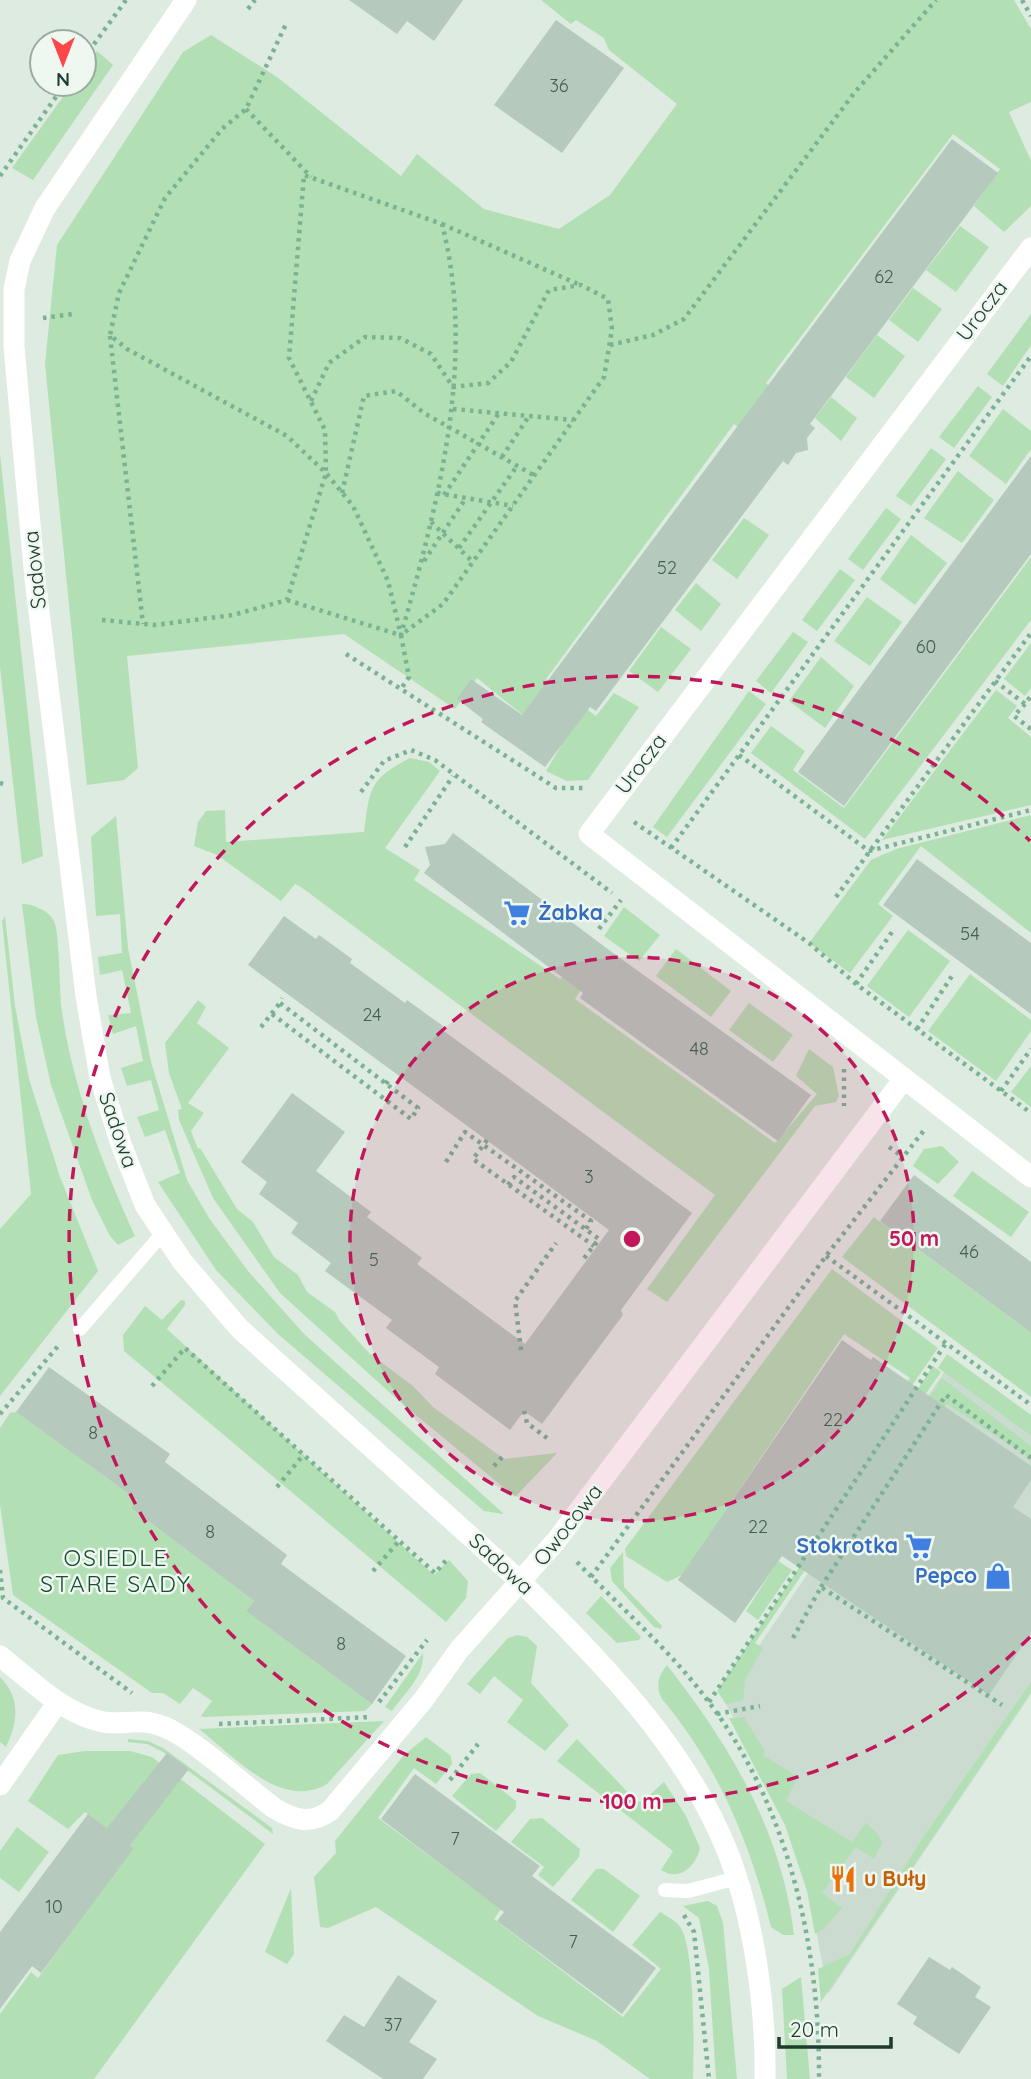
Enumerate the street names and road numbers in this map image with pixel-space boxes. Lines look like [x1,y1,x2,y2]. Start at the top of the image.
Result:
street label: Urocza [950,275,1012,346]
street label: Sadowa [17,530,51,611]
street label: Urocza [609,728,671,799]
street label: Sadowa [94,1088,144,1171]
street label: Owocowa [527,1478,607,1571]
street label: Sadowa [464,1527,539,1600]

